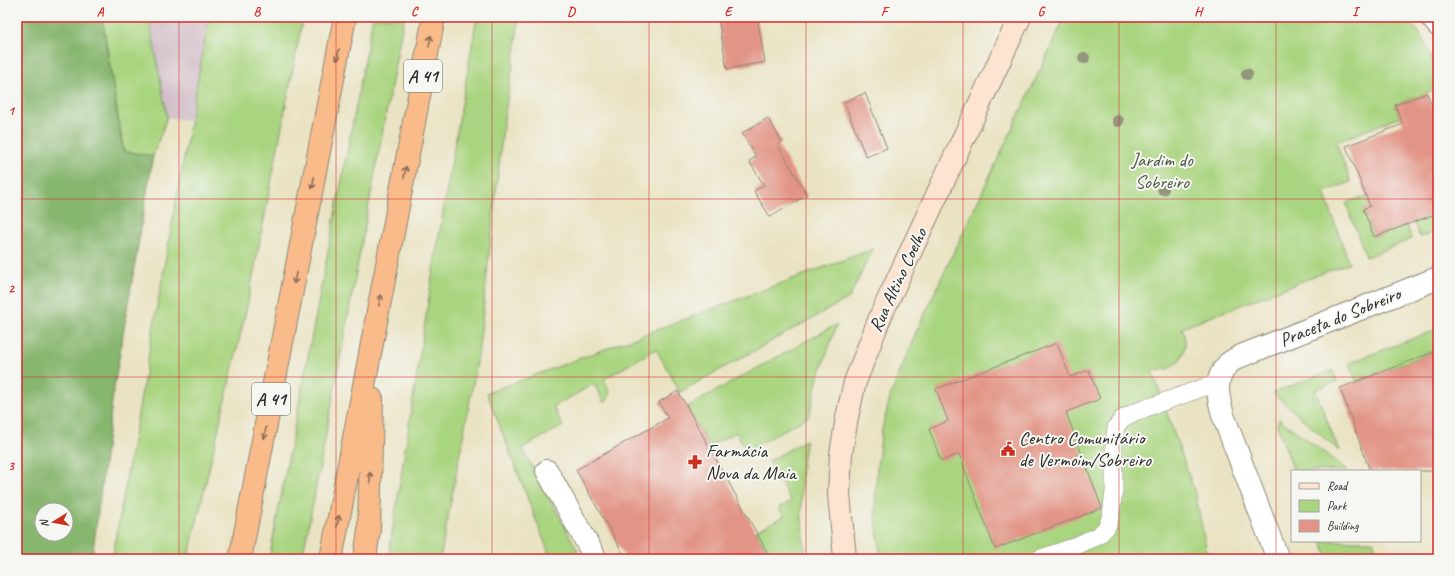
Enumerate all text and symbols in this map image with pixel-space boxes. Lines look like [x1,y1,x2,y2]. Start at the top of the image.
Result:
text: A [97,4,105,20]
text: B [254,4,262,20]
text: C [411,4,419,20]
text: D [567,4,576,20]
text: E [725,4,734,20]
text: F [881,4,890,20]
text: G [1038,4,1046,20]
text: H [1194,4,1204,20]
text: I [1352,4,1361,20]
one-way arrow [426,35,434,48]
one-way arrow [333,48,341,61]
road number: A 41 [404,60,442,92]
text: 1 [8,103,16,119]
park label: Jardim do Sobreiro [1130,148,1194,194]
one-way arrow [401,166,409,179]
one-way arrow [309,176,317,189]
street label: Rua Altino Coelho [864,223,933,336]
one-way arrow [290,271,298,284]
text: 2 [8,281,15,297]
street label: Praceta do Sobreiro [1276,281,1406,352]
one-way arrow [377,294,385,307]
road number: A 41 [252,383,290,415]
one-way arrow [260,426,268,439]
place label: Centro Comunitário de Vermoim/Sobreiro [1019,426,1152,472]
place label: Farmácia Nova da Maia [706,439,798,485]
public building icon: Centro Comunitário de Vermoim/Sobreiro [1000,441,1016,457]
pharmacy icon: Farmácia Nova da Maia [687,454,703,470]
text: 3 [8,458,15,474]
legend [1291,470,1421,542]
one-way arrow [366,472,374,485]
text: Road [1327,478,1349,494]
text: Park [1327,498,1348,514]
north arrow [34,502,74,542]
one-way arrow [334,515,342,528]
text: N [36,517,52,529]
text: Building [1327,518,1359,534]

